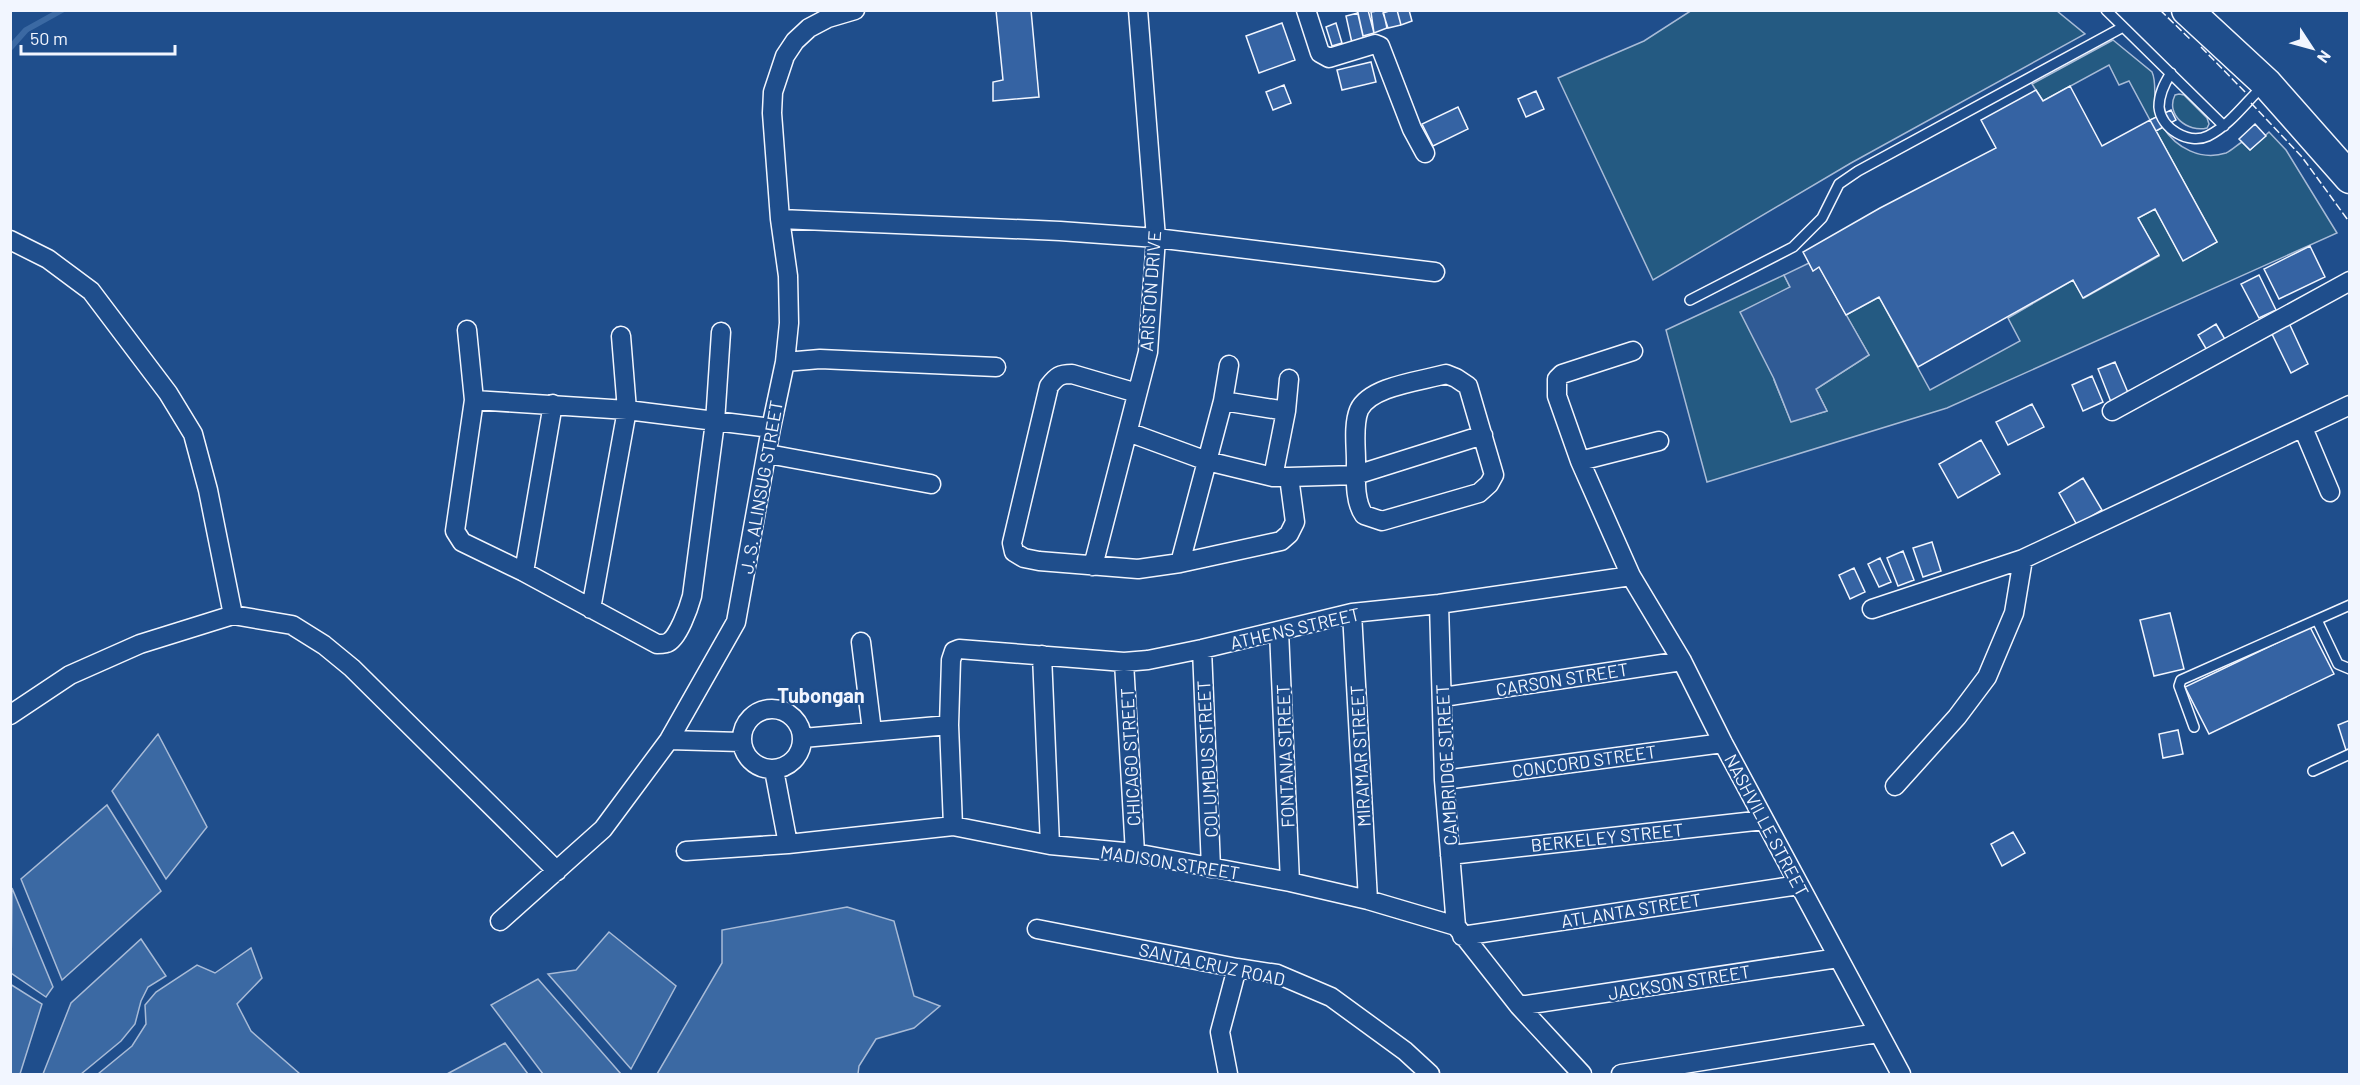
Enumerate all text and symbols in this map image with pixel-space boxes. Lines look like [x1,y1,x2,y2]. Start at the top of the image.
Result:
scale bar [21,18,176,56]
north arrow [2282,18,2342,78]
text: 50 m [30,27,68,49]
text: N [2314,47,2335,67]
street label: ARISTON DRIVE [1135,230,1165,352]
street label: J. S. ALINSUG STREET [735,399,787,575]
street label: ATHENS STREET [1228,602,1362,654]
street label: CARSON STREET [1494,658,1630,700]
street label: COLUMBUS STREET [1192,680,1222,838]
district label: Tubongan [777,683,865,707]
street label: FONTANA STREET [1271,684,1299,828]
street label: CAMBRIDGE STREET [1431,684,1461,846]
street label: MIRAMAR STREET [1345,685,1375,827]
street label: CHICAGO STREET [1115,687,1145,827]
street label: CONCORD STREET [1510,740,1658,782]
street label: NASHVILLE STREET [1720,750,1814,900]
street label: BERKELEY STREET [1530,818,1684,856]
street label: MADISON STREET [1099,840,1241,884]
street label: ATLANTA STREET [1560,888,1702,932]
street label: SANTA CRUZ ROAD [1137,938,1287,990]
street label: JACKSON STREET [1606,960,1752,1004]

